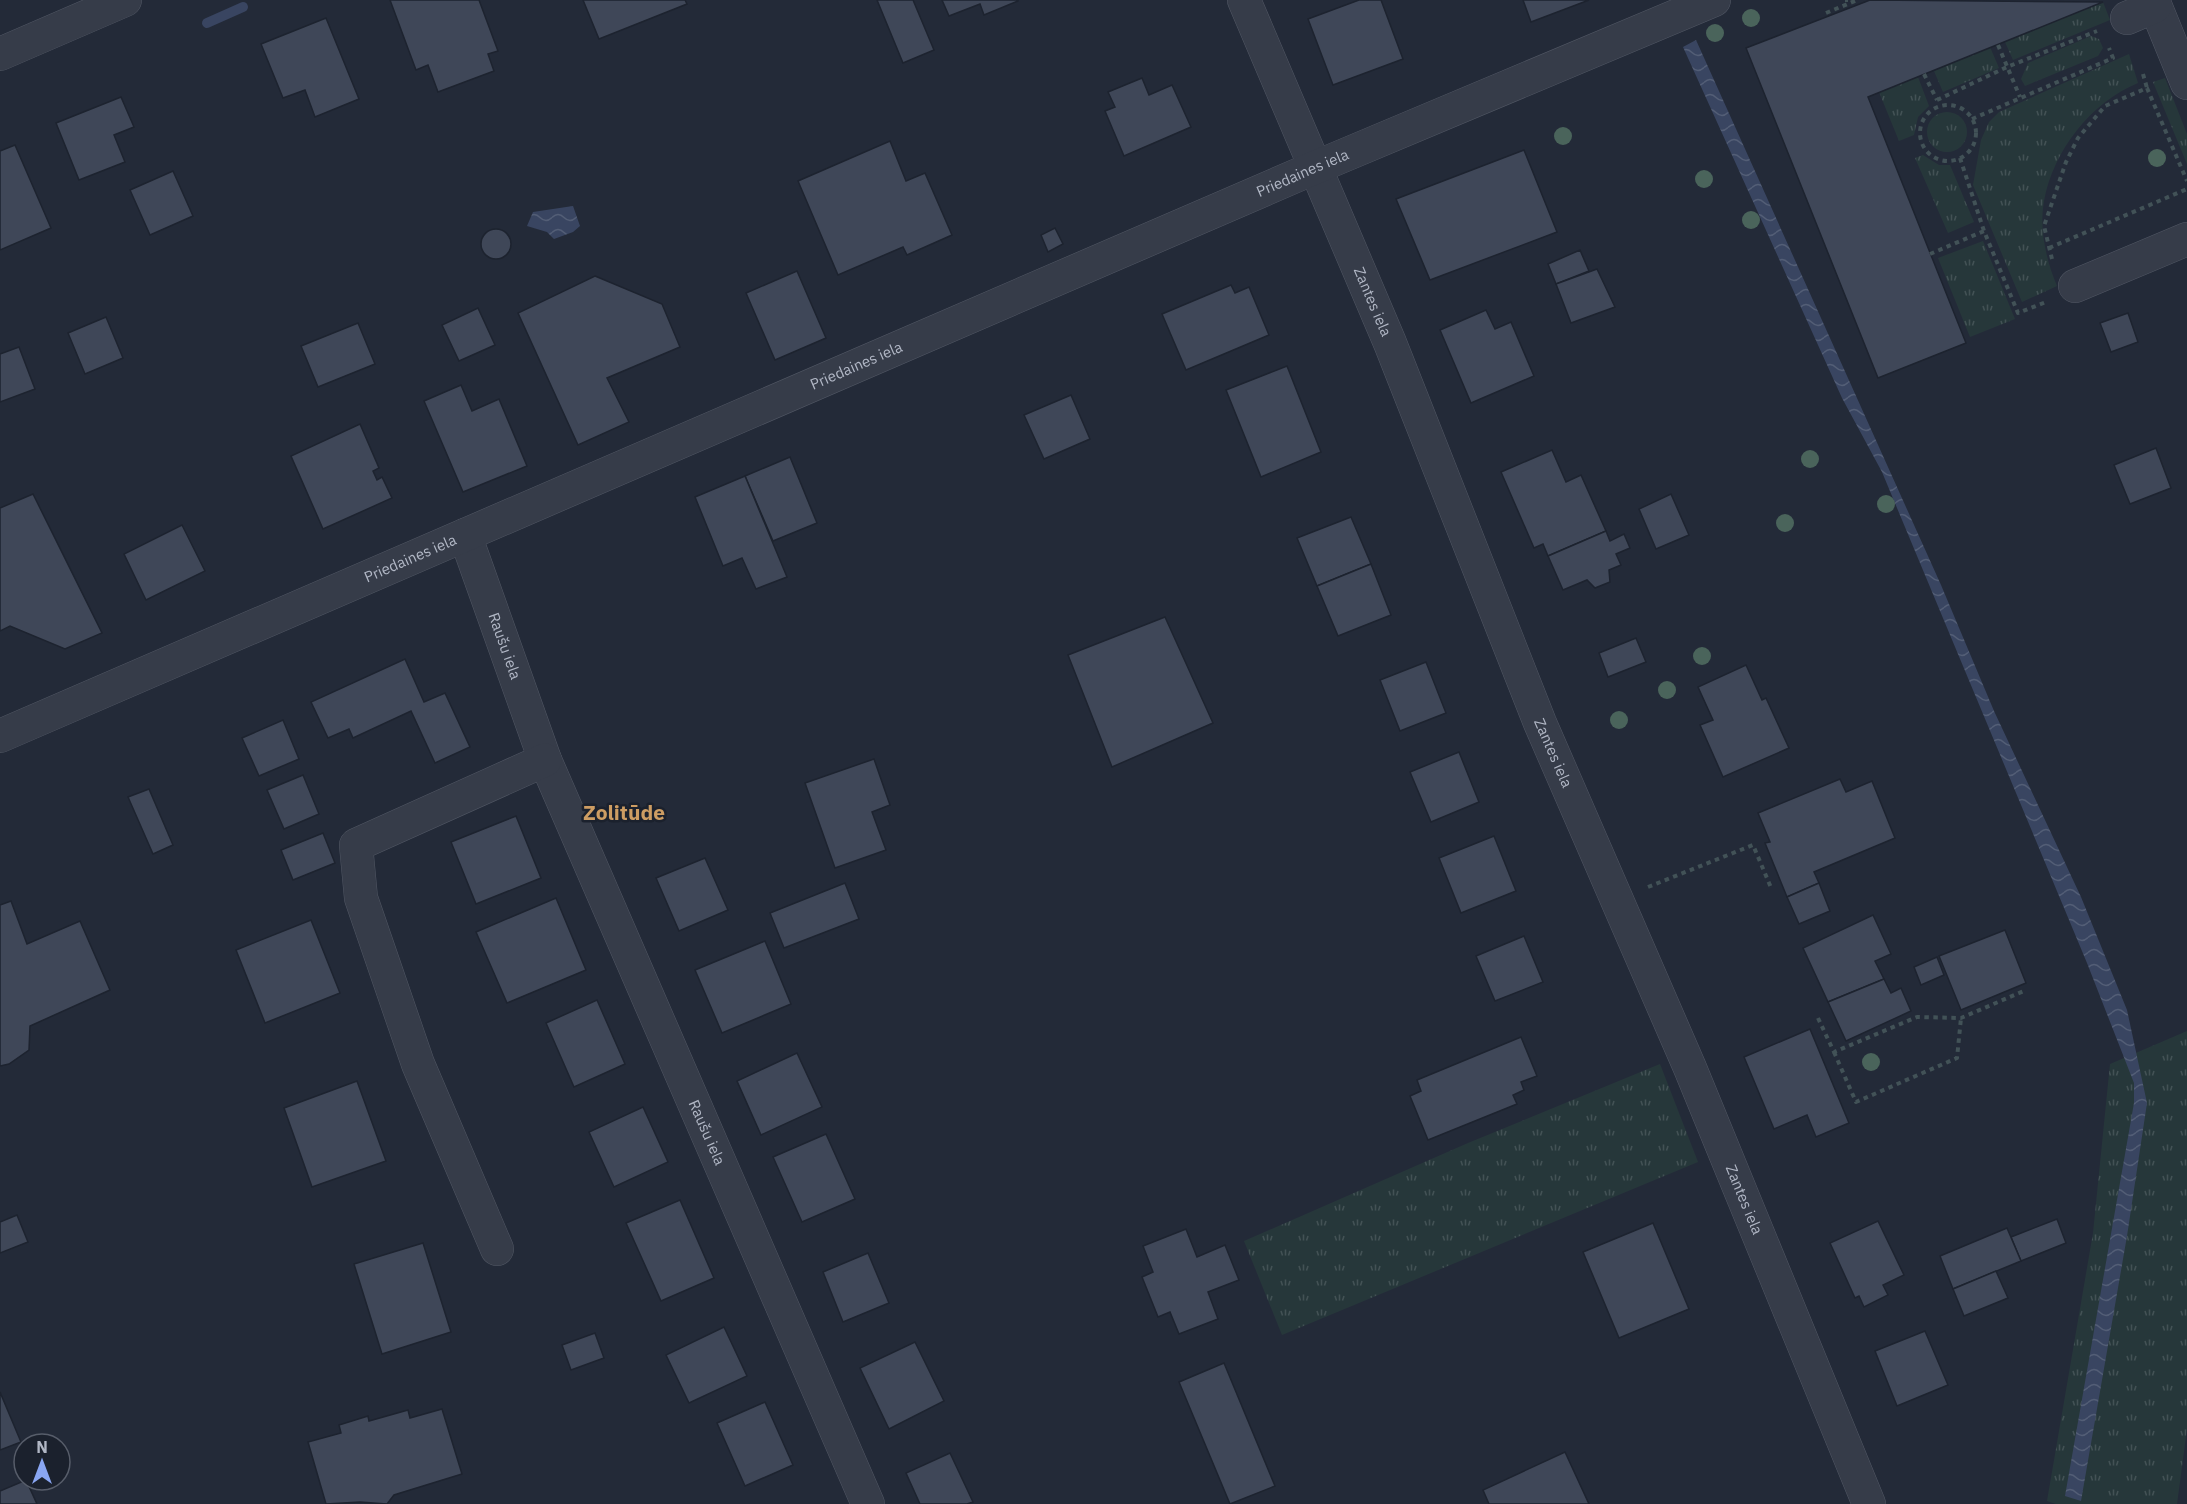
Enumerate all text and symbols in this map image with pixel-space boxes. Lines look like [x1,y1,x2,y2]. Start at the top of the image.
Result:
street label: Priedaines iela [1253,145,1351,201]
street label: Zantes iela [1350,264,1396,339]
street label: Priedaines iela [807,337,905,394]
street label: Priedaines iela [361,530,459,586]
street label: Raušu iela [484,610,526,682]
street label: Zantes iela [1530,715,1577,790]
district label: Zolitūde [583,798,665,826]
street label: Raušu iela [685,1097,730,1168]
street label: Zantes iela [1722,1162,1767,1237]
north arrow [12,1432,72,1492]
text: N [36,1437,48,1457]

